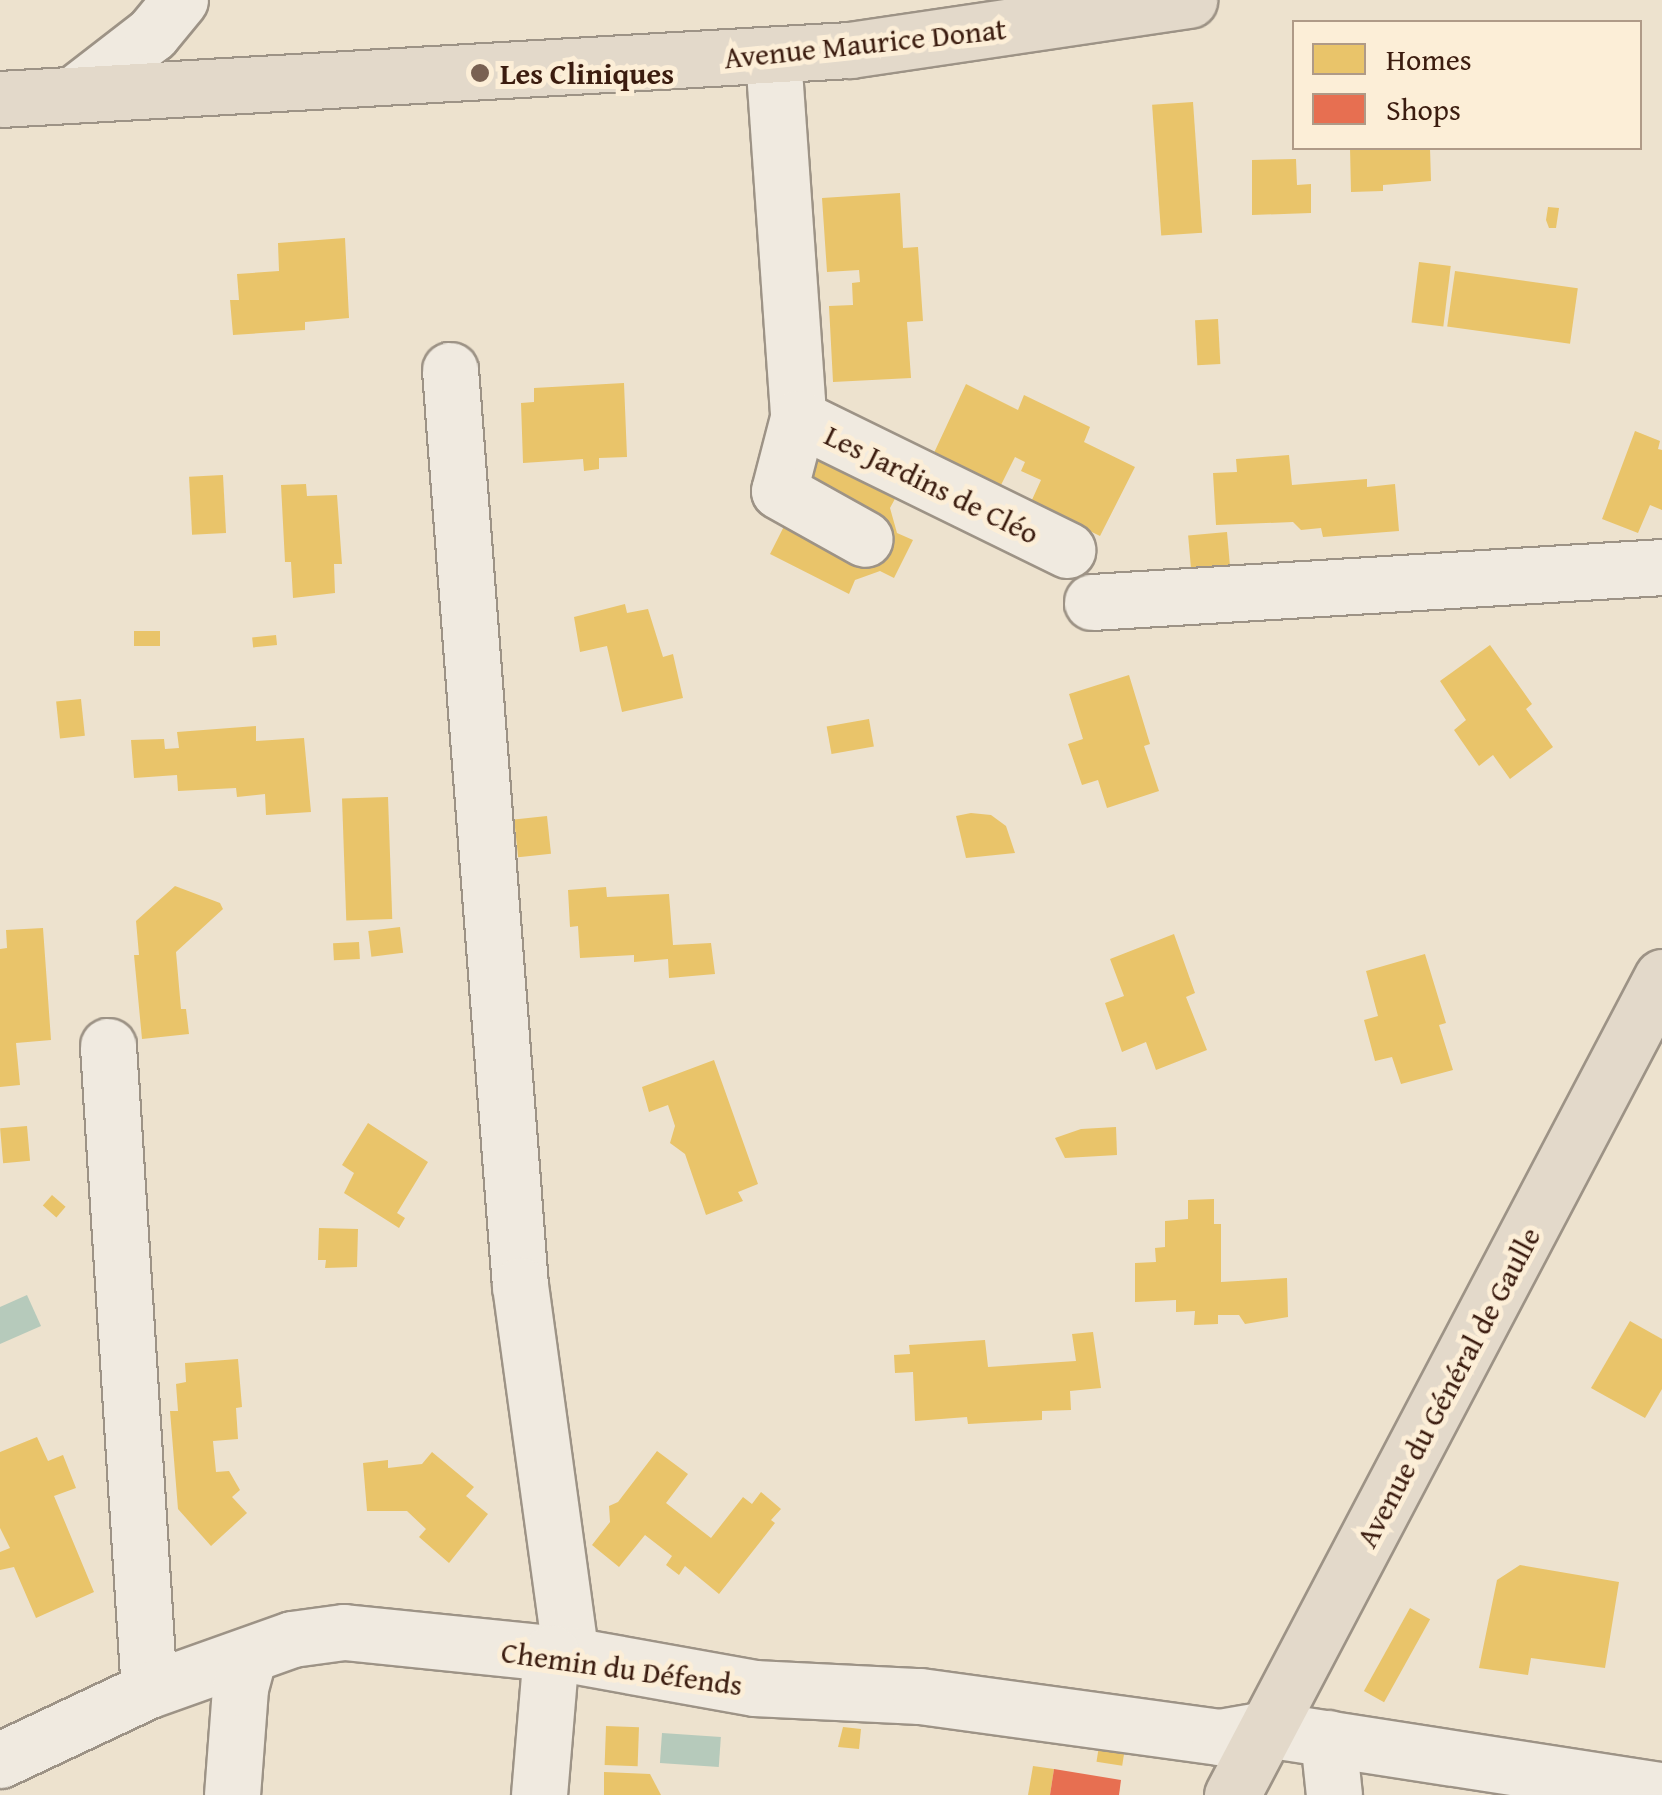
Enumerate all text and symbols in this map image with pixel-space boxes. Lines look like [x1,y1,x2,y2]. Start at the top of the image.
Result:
street label: Avenue Maurice Donat [722,10,1008,76]
legend [1292,20,1642,150]
text: Homes [1386,37,1472,81]
place label: Les Cliniques [500,55,674,91]
marker: Les Cliniques [469,62,491,84]
text: Shops [1386,87,1461,131]
street label: Les Jardins de Cléo [819,417,1045,551]
street label: Avenue du Général de Gaulle [1348,1221,1548,1553]
street label: Chemin du Défends [499,1633,745,1703]

